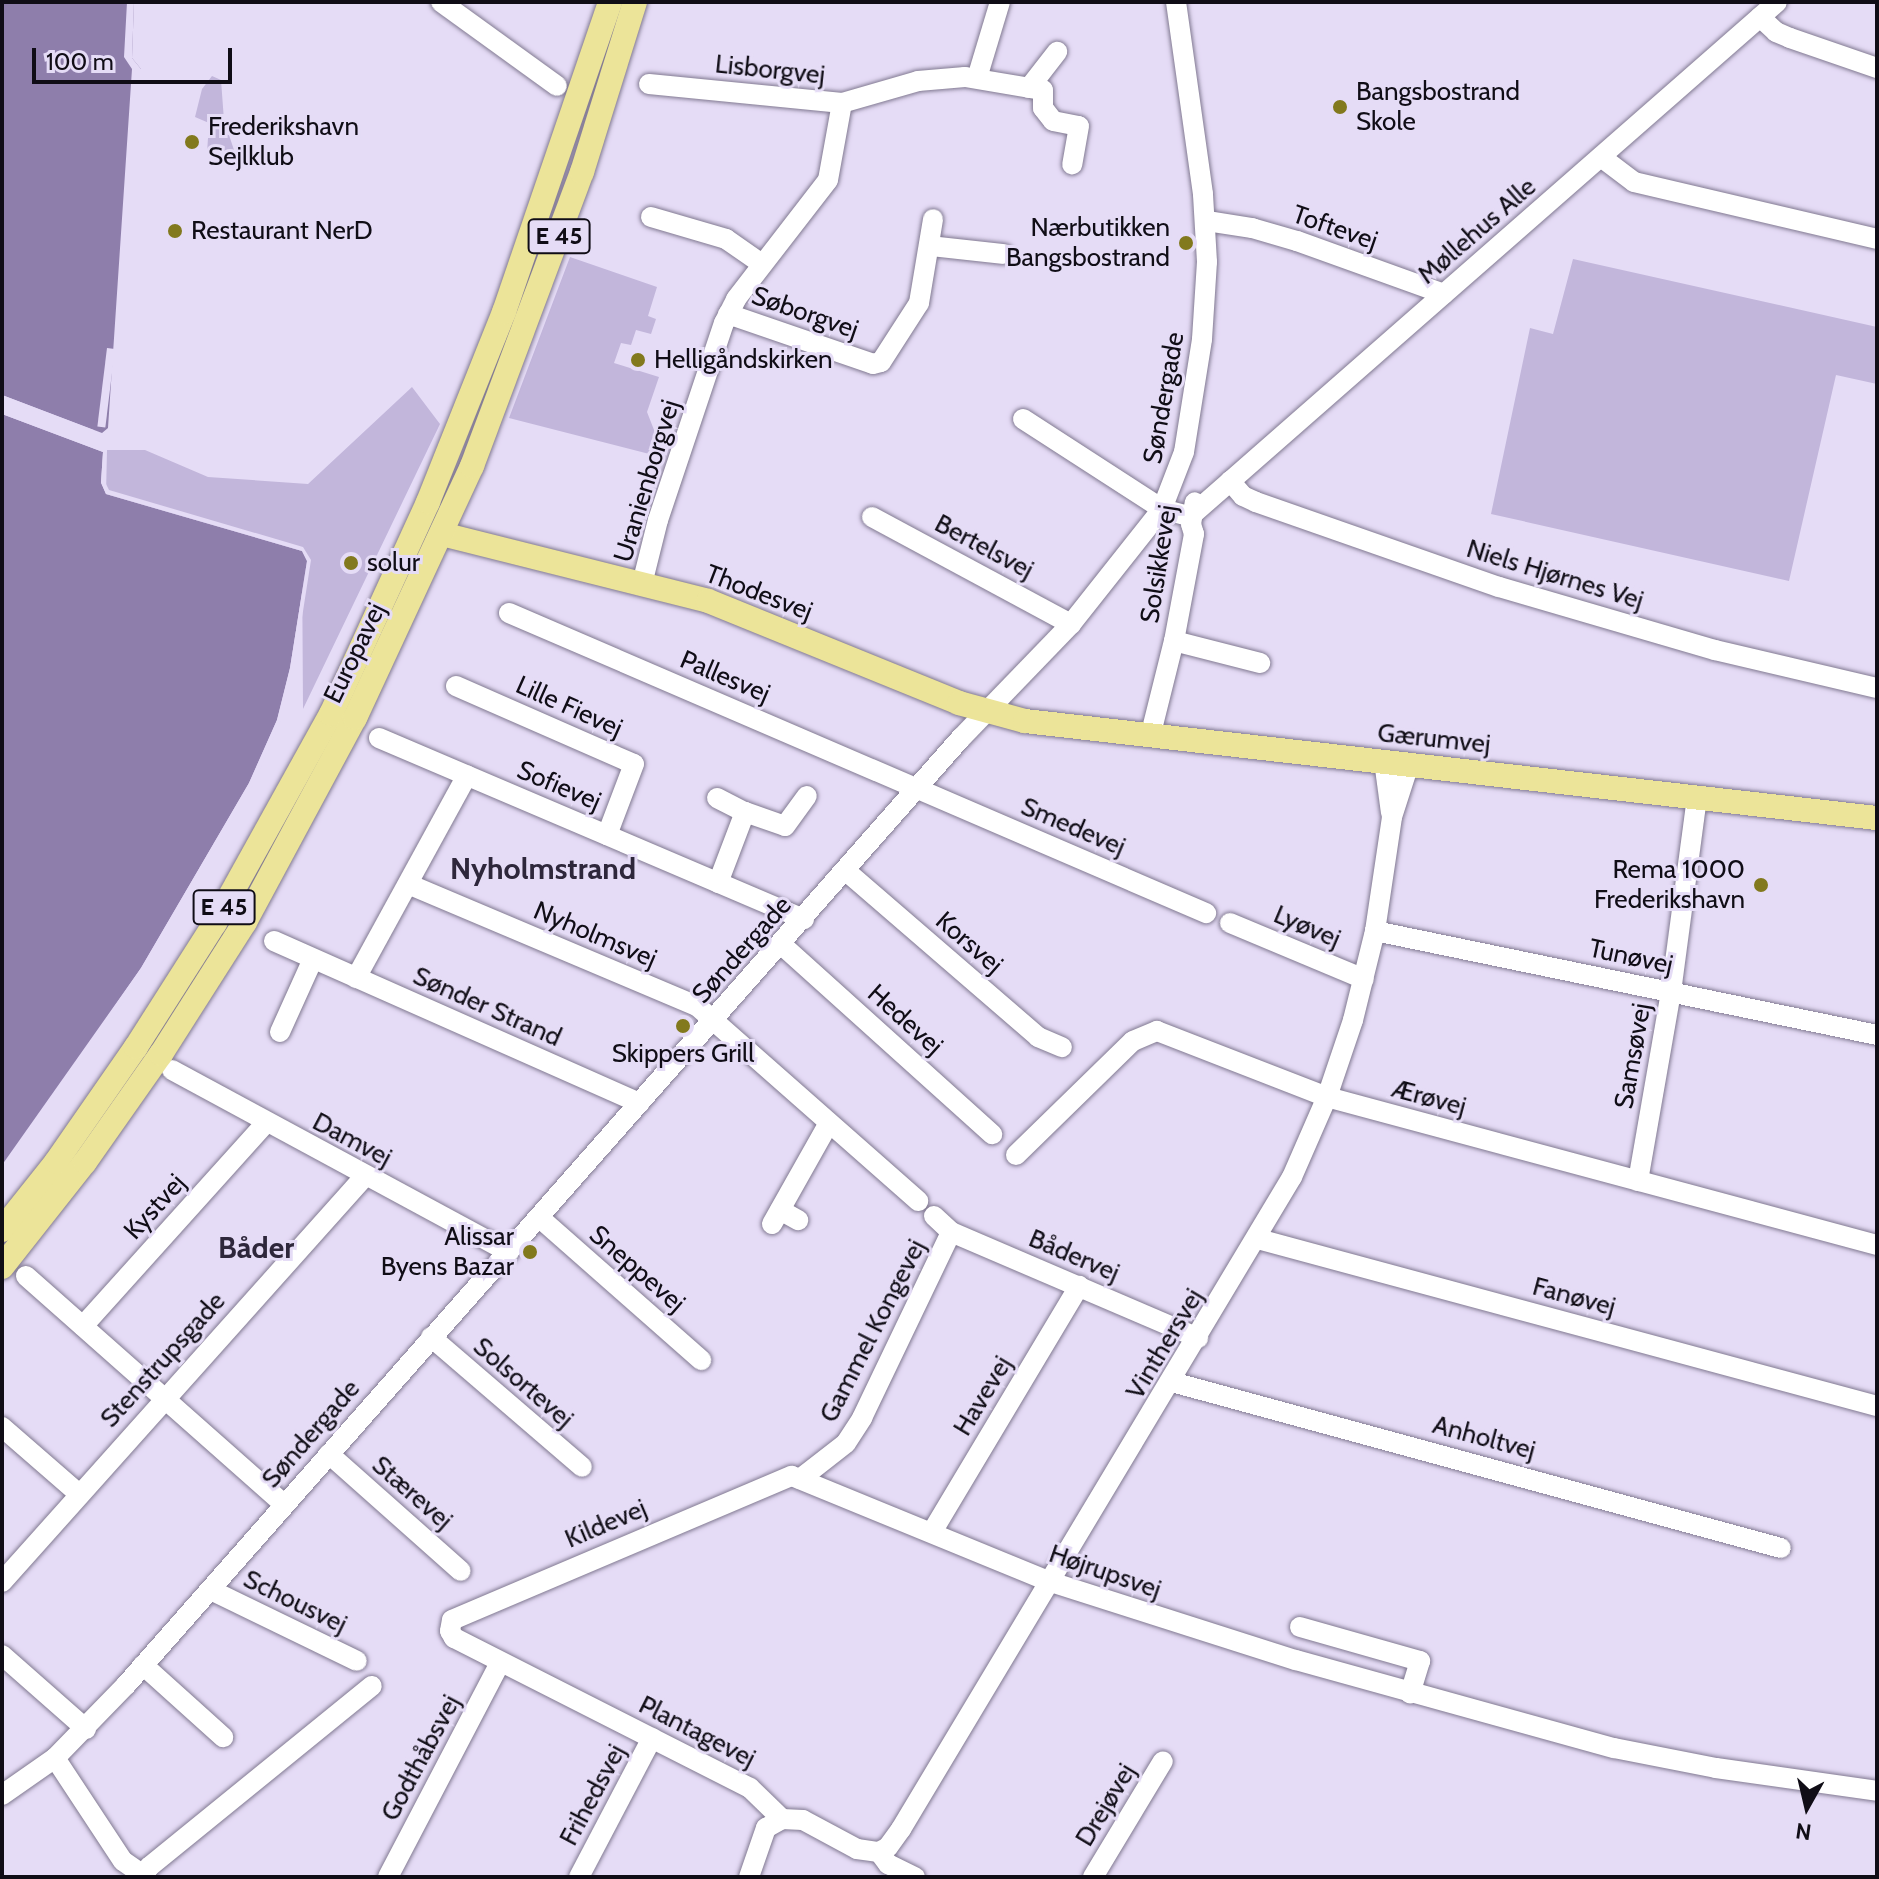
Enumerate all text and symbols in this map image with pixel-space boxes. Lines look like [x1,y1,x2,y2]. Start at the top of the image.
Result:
scale bar [36,32,236,82]
text: 100 m [46,47,114,76]
street label: Lisborgvej [713,49,827,91]
place label: Bangsbostrand Skole [1356,76,1520,138]
marker: Bangsbostrand Skole [1331,98,1349,116]
place label: Frederikshavn Sejlklub [208,111,359,172]
marker: Frederikshavn Sejlklub [183,133,201,151]
street label: Møllehus Alle [1412,171,1542,291]
street label: Toftevej [1288,199,1382,257]
place label: Nærbutikken Bangsbostrand [1006,212,1170,274]
place label: Restaurant NerD [191,215,373,247]
road number: E 45 [527,216,591,256]
marker: Restaurant NerD [166,222,184,240]
marker: Nærbutikken Bangsbostrand [1177,234,1195,252]
street label: Søborgvej [748,280,862,346]
street label: Søndergade [1137,330,1191,466]
place label: Helligåndskirken [654,344,833,376]
marker: Helligåndskirken [629,351,647,369]
street label: Uranienborgvej [608,396,686,566]
street label: Solsikkevej [1134,503,1184,625]
street label: Bertelsvej [929,508,1039,586]
street label: Niels Hjørnes Vej [1463,533,1647,617]
place label: solur [367,547,420,579]
marker: solur [342,554,360,572]
street label: Thodesvej [701,558,817,628]
street label: Europavej [317,598,393,708]
street label: Pallesvej [675,644,775,710]
street label: Lille Fievej [511,670,627,744]
street label: Gærumvej [1376,718,1492,760]
street label: Sofievej [512,754,606,818]
street label: Smedevej [1016,791,1130,863]
district label: Nyholmstrand [450,851,636,887]
place label: Rema 1000 Frederikshavn [1594,854,1745,916]
marker: Rema 1000 Frederikshavn [1752,876,1770,894]
road number: E 45 [192,887,256,927]
street label: Søndergade [686,890,798,1010]
street label: Nyholmsvej [529,895,661,975]
street label: Lyøvej [1269,899,1345,955]
street label: Korsvej [929,905,1009,981]
street label: Tunøvej [1586,933,1676,981]
street label: Sønder Strand [408,960,566,1054]
street label: Hedevej [861,978,949,1062]
street label: Samsøvej [1608,1001,1658,1111]
marker: Skippers Grill [674,1017,692,1035]
place label: Skippers Grill [612,1038,754,1070]
street label: Ærøvej [1388,1073,1470,1123]
street label: Damvej [307,1106,397,1174]
street label: Kystvej [118,1168,192,1246]
street label: Sneppevej [583,1219,691,1319]
place label: Alissar Byens Bazar [381,1221,514,1282]
street label: Bådervej [1024,1223,1124,1289]
district label: Båder [218,1230,294,1266]
street label: Gammel Kongevej [813,1234,933,1428]
marker: Alissar Byens Bazar [521,1243,539,1261]
street label: Fanøvej [1529,1271,1619,1323]
street label: Vinthersvej [1120,1283,1210,1405]
street label: Stenstrupsgade [94,1286,232,1434]
street label: Solsortevej [467,1331,579,1435]
street label: Havevej [947,1351,1019,1441]
street label: Søndergade [256,1374,366,1494]
street label: Anholtvej [1429,1409,1539,1467]
street label: Stærevej [365,1450,459,1536]
street label: Kildevej [560,1493,652,1555]
street label: Højrupsvej [1045,1538,1165,1606]
street label: Schousvej [238,1564,352,1640]
street label: Plantagevej [634,1689,760,1775]
street label: Godthåbsvej [375,1690,467,1826]
street label: Frihedsvej [553,1739,633,1851]
street label: Drejøvej [1069,1758,1143,1852]
north arrow [1767,1767,1847,1847]
text: N [1794,1817,1813,1846]

